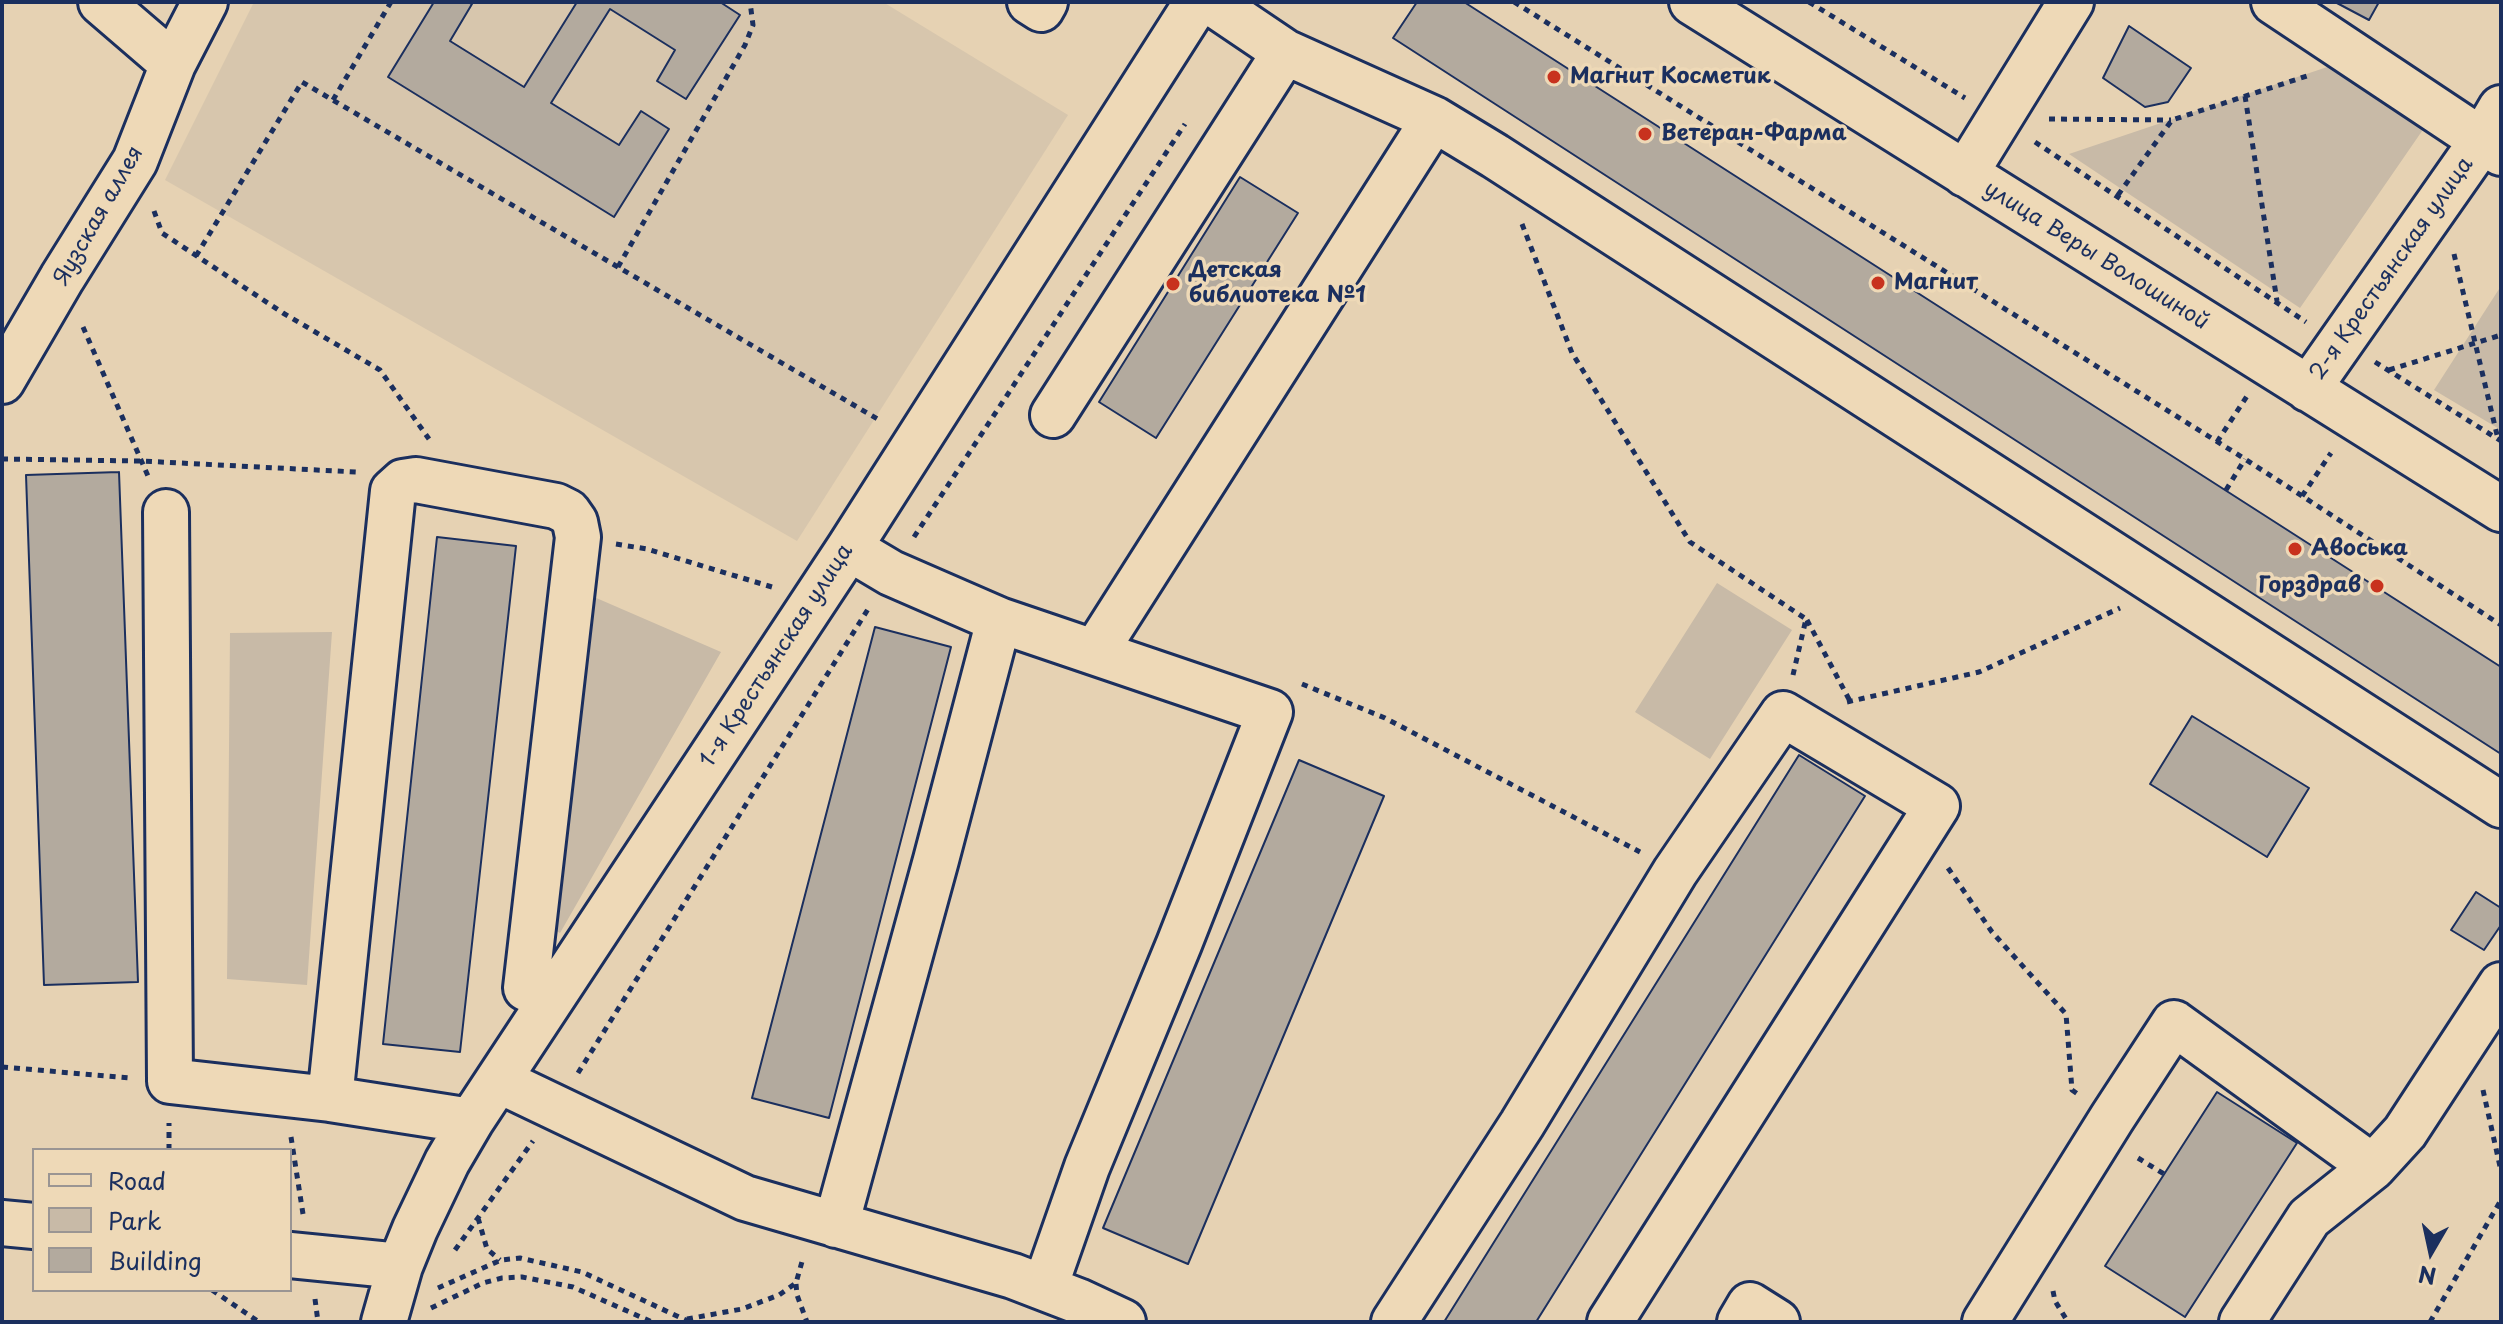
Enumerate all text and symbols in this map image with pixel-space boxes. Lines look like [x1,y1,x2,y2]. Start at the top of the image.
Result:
place label: Магнит Косметик [1570,64,1771,90]
marker: Магнит Косметик [1545,68,1563,86]
place label: Ветеран-Фарма [1661,121,1847,147]
marker: Ветеран-Фарма [1636,125,1654,143]
street label: Яузская аллея [48,142,150,290]
street label: 2-я Крестьянская улица [2305,152,2479,386]
street label: улица Веры Волошиной [1979,176,2213,336]
place label: Детская библиотека №1 [1189,258,1366,310]
place label: Магнит [1894,270,1978,296]
marker: Магнит [1869,274,1887,292]
marker: Детская библиотека №1 [1164,275,1182,293]
place label: Авоська [2311,536,2408,562]
street label: 1-я Крестьянская улица [695,539,859,773]
marker: Авоська [2286,540,2304,558]
place label: Горздрав [2258,573,2361,599]
marker: Горздрав [2368,577,2386,595]
legend [32,1148,292,1292]
text: Road [108,1162,166,1198]
text: Park [108,1202,162,1238]
north arrow [2391,1212,2471,1292]
text: Building [108,1242,202,1278]
text: N [2416,1259,2438,1294]

